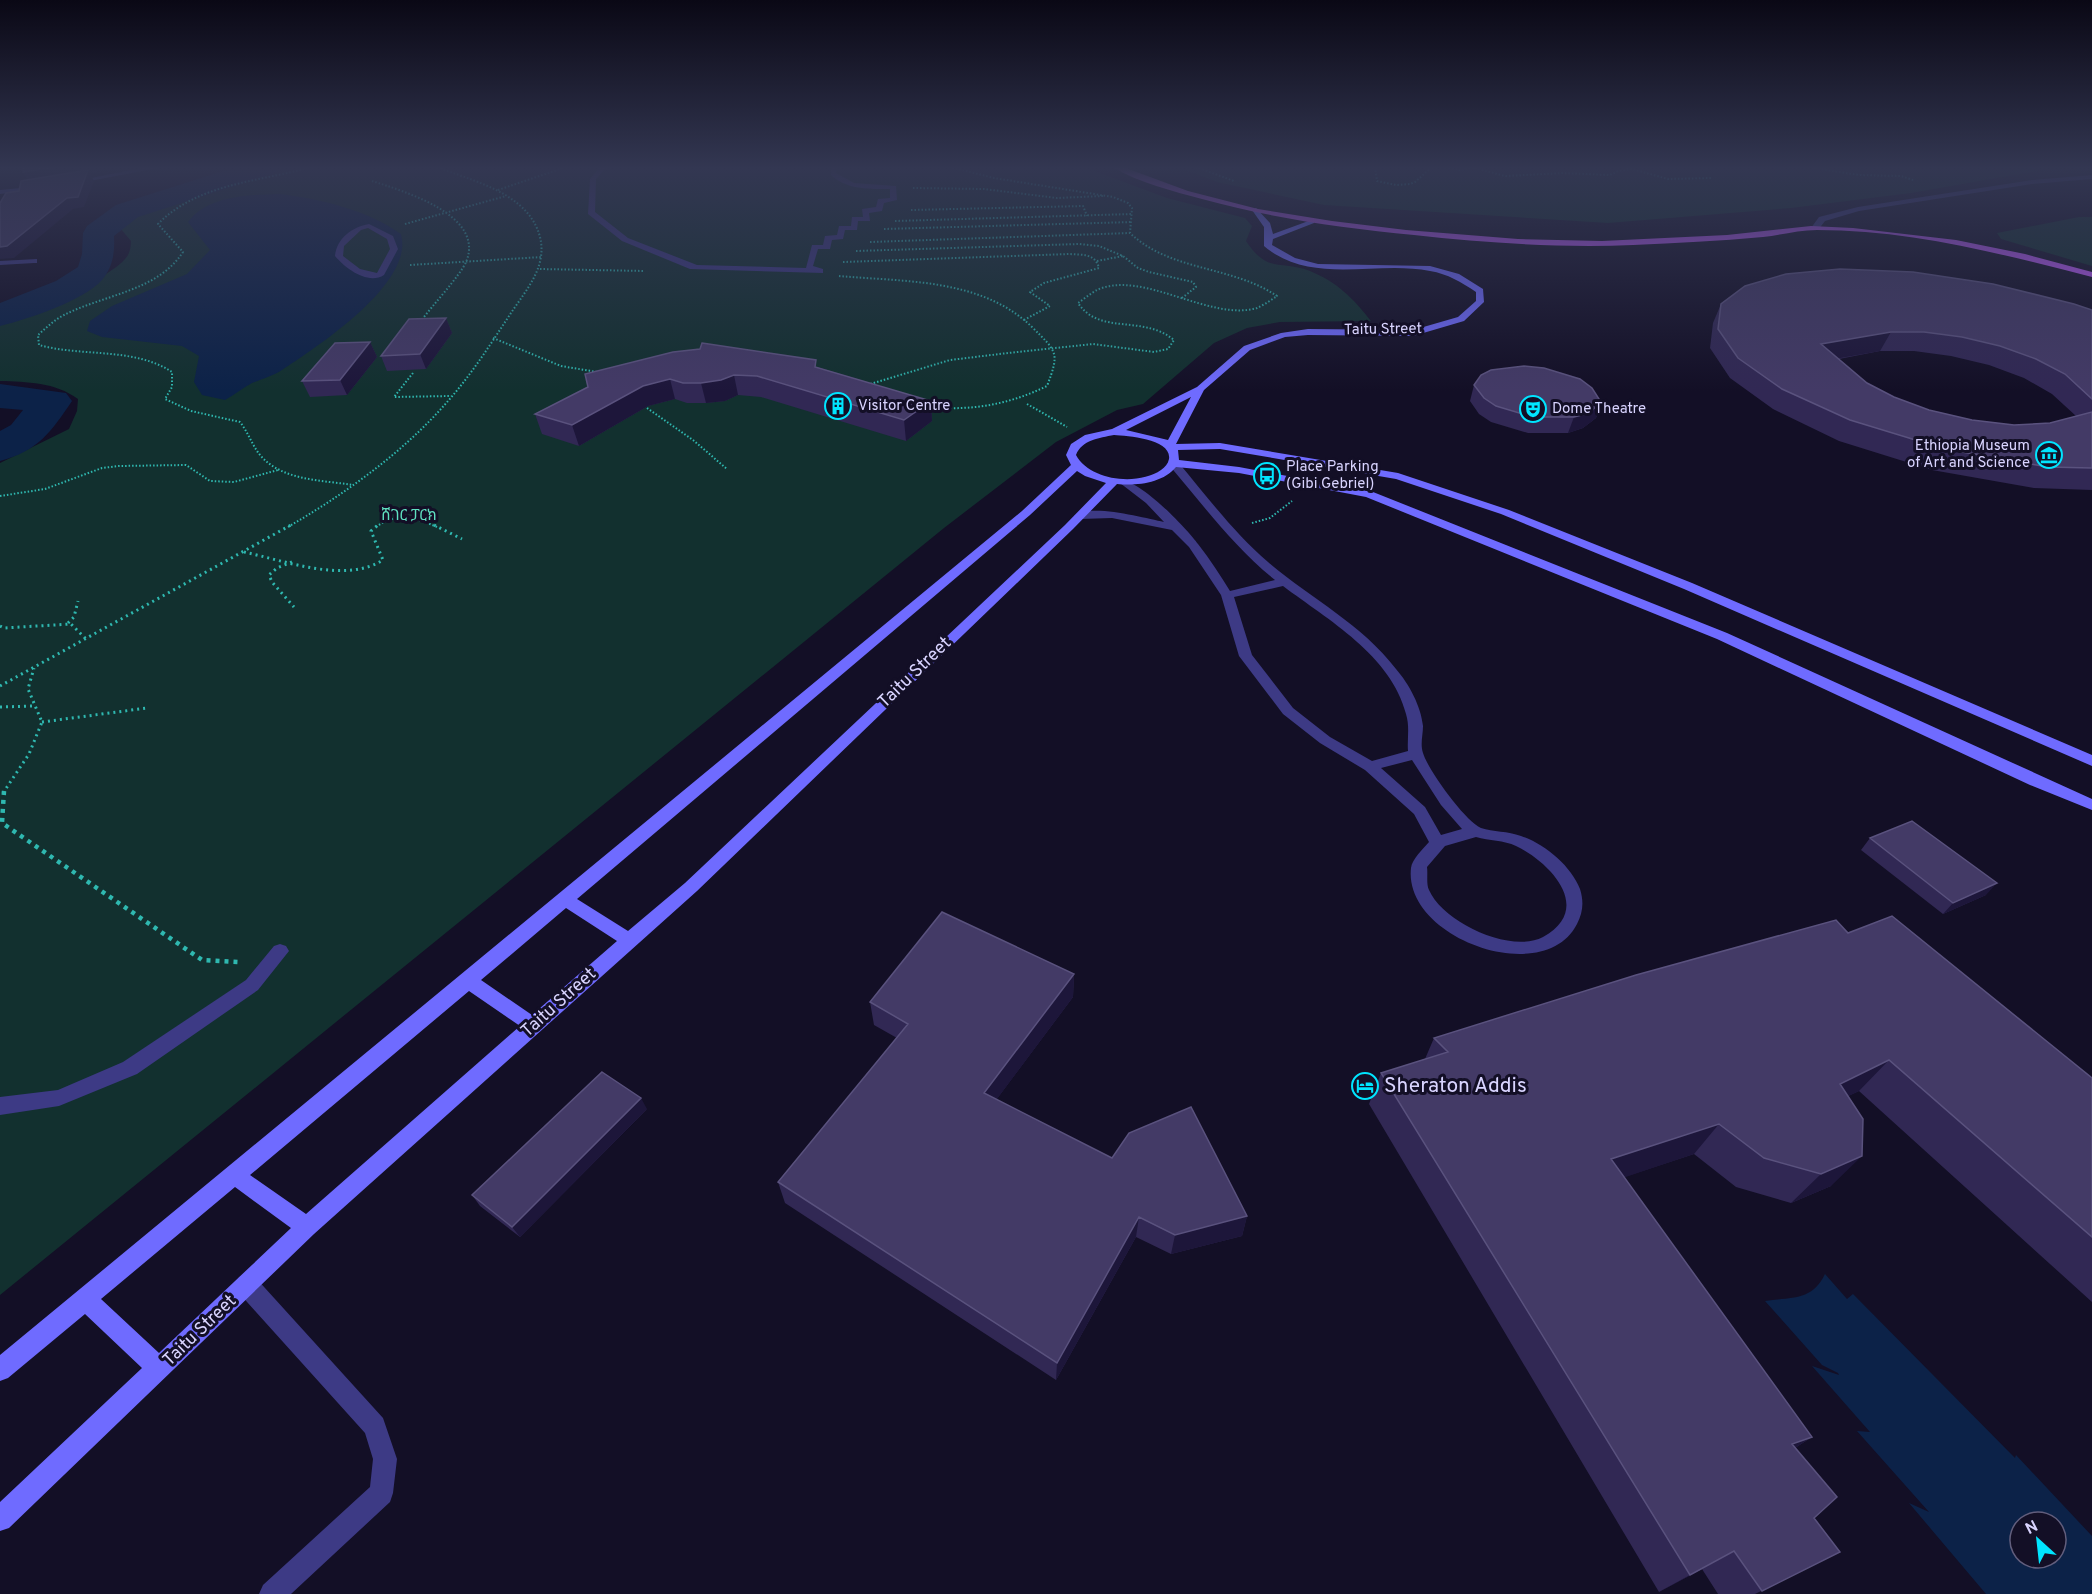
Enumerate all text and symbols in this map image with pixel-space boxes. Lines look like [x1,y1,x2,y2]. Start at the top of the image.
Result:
street label: Taitu Street [1344,320,1422,340]
building icon: Visitor Centre [823,391,853,421]
theatre icon: Dome Theatre [1518,394,1548,424]
place label: Visitor Centre [858,397,950,416]
place label: Dome Theatre [1552,400,1646,419]
place label: Ethiopia Museum of Art and Science [1907,437,2030,473]
museum icon: Ethiopia Museum of Art and Science [2034,440,2064,470]
place label: Place Parking (Gibi Gebriel) [1286,458,1379,494]
bus stop icon: Place Parking (Gibi Gebriel) [1252,461,1282,491]
park label: ሸገር ፓርክ [381,507,437,526]
street label: Taitu Street [873,632,957,714]
street label: Taitu Street [517,963,601,1043]
hotel icon: Sheraton Addis [1350,1071,1380,1101]
place label: Sheraton Addis [1384,1073,1527,1100]
street label: Taitu Street [158,1290,242,1372]
north arrow [2008,1510,2068,1570]
text: N [2022,1517,2042,1540]

